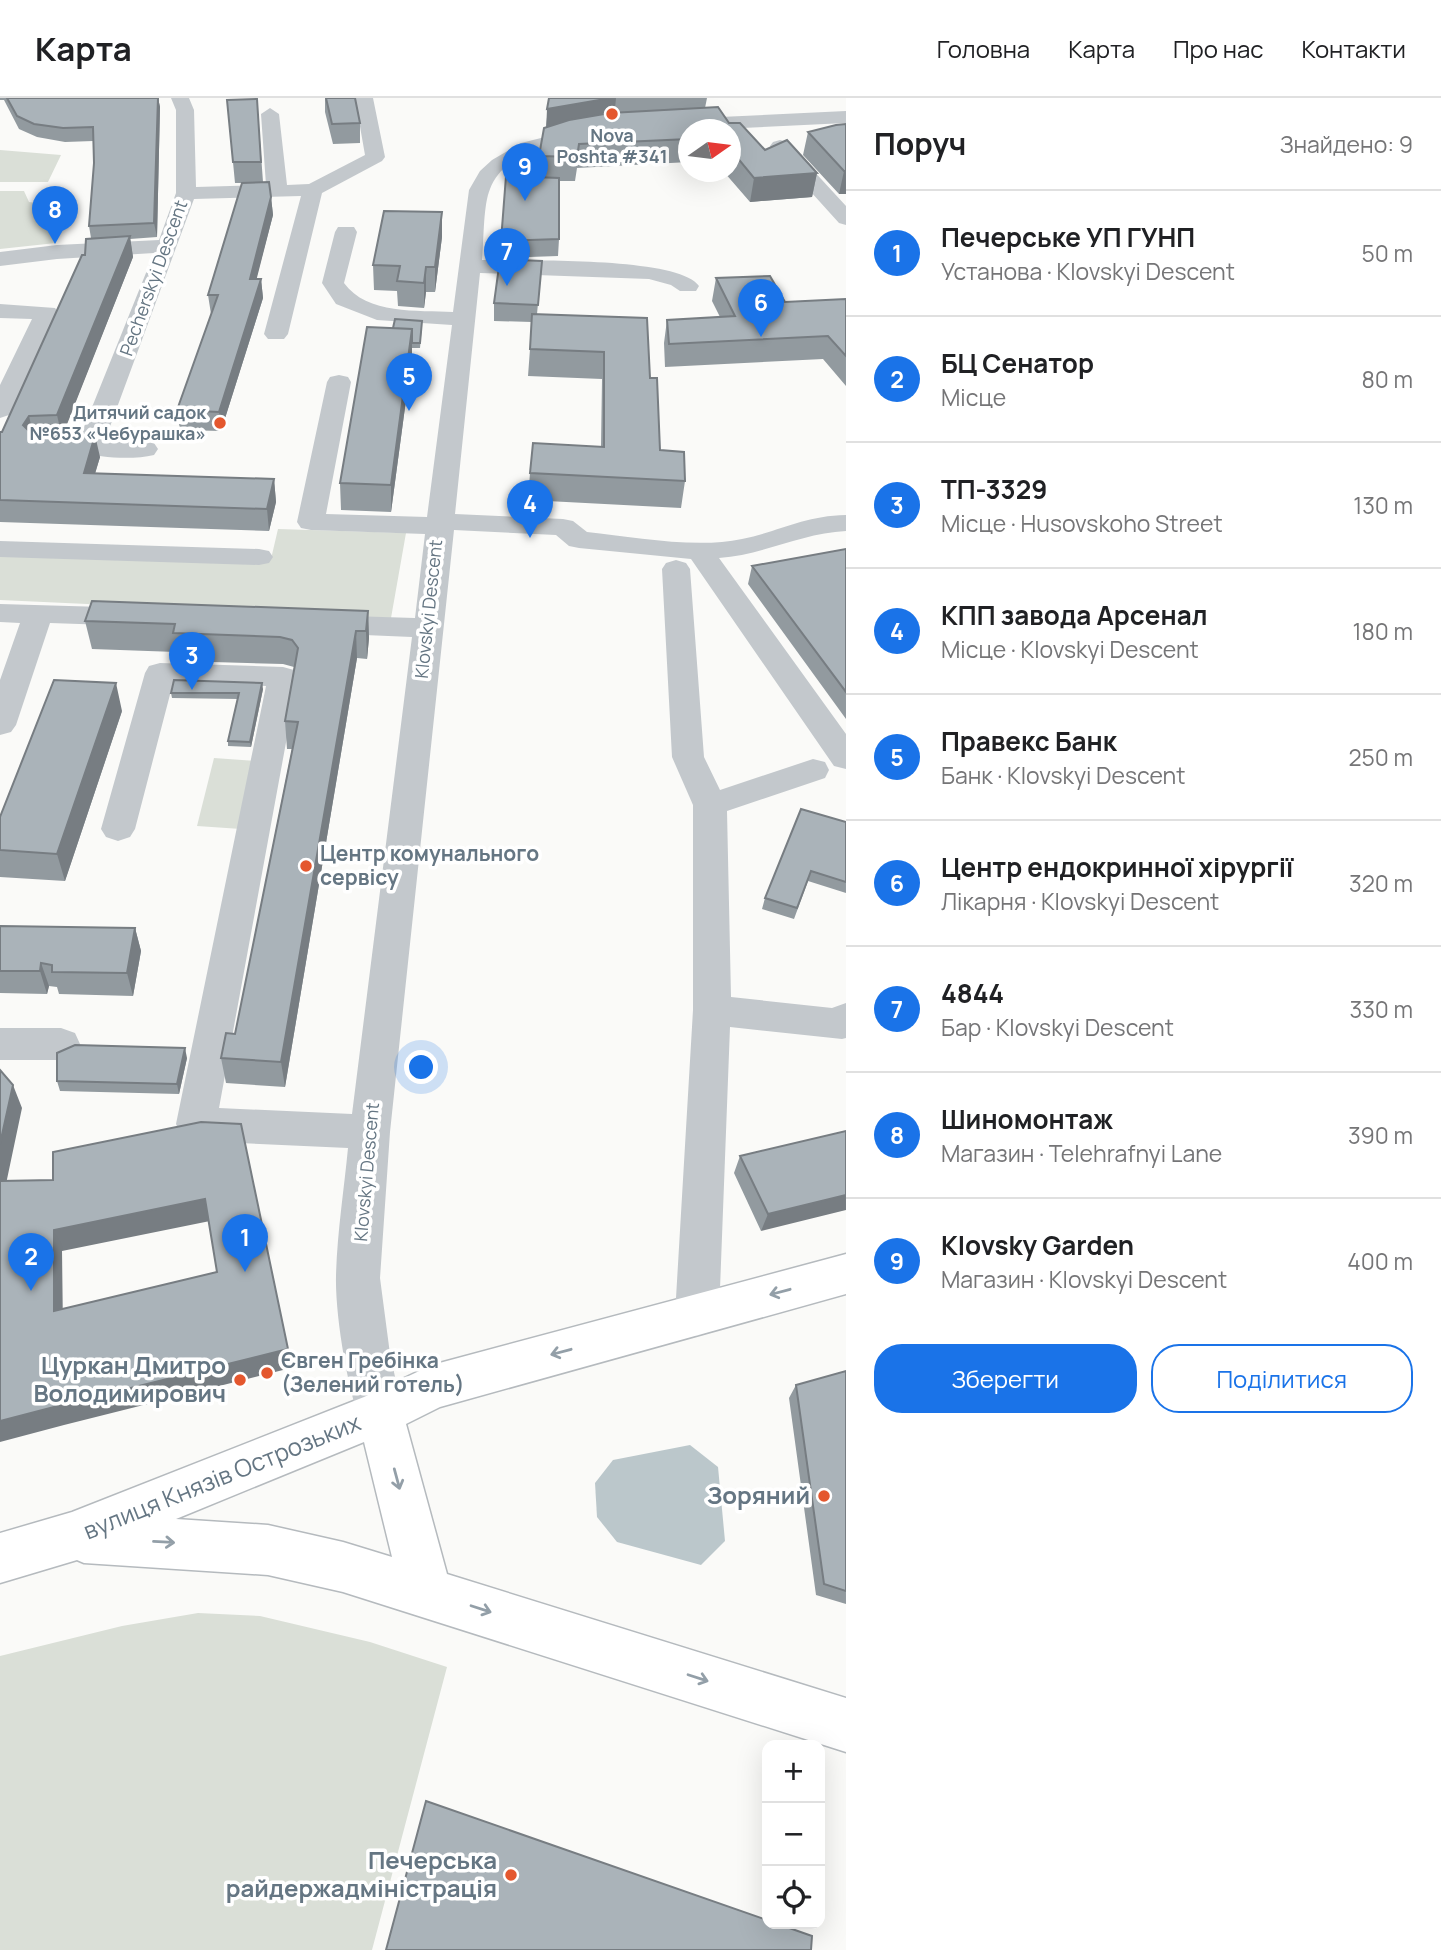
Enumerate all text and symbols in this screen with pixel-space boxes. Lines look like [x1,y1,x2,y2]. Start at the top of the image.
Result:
text: Карта [35,26,132,71]
text: Головна [937,32,1030,65]
text: Карта [1068,32,1135,65]
text: Про нас [1173,32,1264,65]
text: Контакти [1302,32,1406,65]
marker: Nova Poshta #341 [604,106,620,122]
north arrow [678,119,741,182]
place label: Nova Poshta #341 [556,123,668,168]
text: Поруч [874,123,966,164]
text: Знайдено: 9 [1280,128,1413,160]
pin: 9 [502,143,548,201]
pin: 8 [32,186,78,244]
street label: Pecherskyi Descent [114,196,192,359]
text: Печерське УП ГУНП [941,219,1195,255]
pin: 7 [484,228,530,286]
text: 1 [892,237,902,269]
text: 50 m [1362,237,1413,269]
text: Установа · Klovskyi Descent [941,255,1235,287]
pin: 6 [738,279,784,337]
text: БЦ Сенатор [941,345,1094,381]
pin: 5 [386,353,432,411]
text: 2 [890,363,904,395]
text: 80 m [1362,363,1413,395]
text: Місце [941,381,1006,413]
place label: Дитячий садок №653 «Чебурашка» [30,400,207,445]
marker: Дитячий садок №653 «Чебурашка» [212,415,228,431]
text: ТП-3329 [941,471,1047,507]
pin: 4 [507,480,553,538]
text: 3 [890,489,904,521]
text: 130 m [1353,489,1413,521]
text: Місце · Husovskoho Street [941,507,1223,539]
street label: Klovskyi Descent [409,538,447,680]
text: КПП завода Арсенал [941,597,1207,633]
text: 4 [890,615,904,647]
text: 180 m [1353,615,1413,647]
pin: 3 [169,632,215,690]
text: Місце · Klovskyi Descent [941,633,1199,665]
text: Правекс Банк [941,723,1117,759]
text: 5 [890,741,904,773]
text: 250 m [1348,741,1413,773]
text: Банк · Klovskyi Descent [941,759,1185,791]
place label: Центр комунального сервісу [320,839,539,891]
text: Центр ендокринної хірургії [941,849,1293,885]
marker: Центр комунального сервісу [298,858,314,874]
text: 6 [890,867,904,899]
text: 320 m [1349,867,1413,899]
text: Лікарня · Klovskyi Descent [941,885,1219,917]
text: 4844 [941,975,1004,1011]
text: 7 [891,993,903,1025]
text: 330 m [1349,993,1413,1025]
text: Бар · Klovskyi Descent [941,1011,1174,1043]
your location [404,1050,438,1084]
street label: Klovskyi Descent [348,1101,384,1242]
text: Шиномонтаж [941,1101,1113,1137]
text: 8 [890,1119,904,1151]
text: 390 m [1348,1119,1413,1151]
text: Магазин · Telehrafnyi Lane [941,1137,1222,1169]
pin: 1 [222,1214,268,1272]
text: Klovsky Garden [941,1227,1134,1263]
pin: 2 [8,1233,54,1291]
text: 9 [890,1245,904,1277]
text: 400 m [1347,1245,1413,1277]
text: Магазин · Klovskyi Descent [941,1263,1227,1295]
one-way arrow [769,1286,792,1299]
button: Зберегти [874,1344,1137,1413]
button: Поділитися [1151,1344,1413,1413]
place label: Євген Гребінка (Зелений готель) [281,1346,464,1398]
one-way arrow [550,1346,573,1359]
place label: Цуркан Дмитро Володимирович [33,1348,226,1409]
marker: Євген Гребінка (Зелений готель) [259,1365,275,1381]
marker: Цуркан Дмитро Володимирович [232,1372,248,1388]
street label: вулиця Князів Острозьких [78,1405,365,1546]
one-way arrow [391,1467,404,1490]
place label: Зоряний [707,1478,810,1511]
marker: Зоряний [816,1488,832,1504]
one-way arrow [153,1536,175,1549]
one-way arrow [470,1604,492,1617]
one-way arrow [687,1673,709,1685]
map controls [762,1740,825,1929]
button: + [762,1740,825,1803]
button: − [762,1803,825,1866]
place label: Печерська райдержадміністрація [226,1843,497,1904]
button: locate [762,1866,825,1929]
marker: Печерська райдержадміністрація [503,1867,519,1883]

